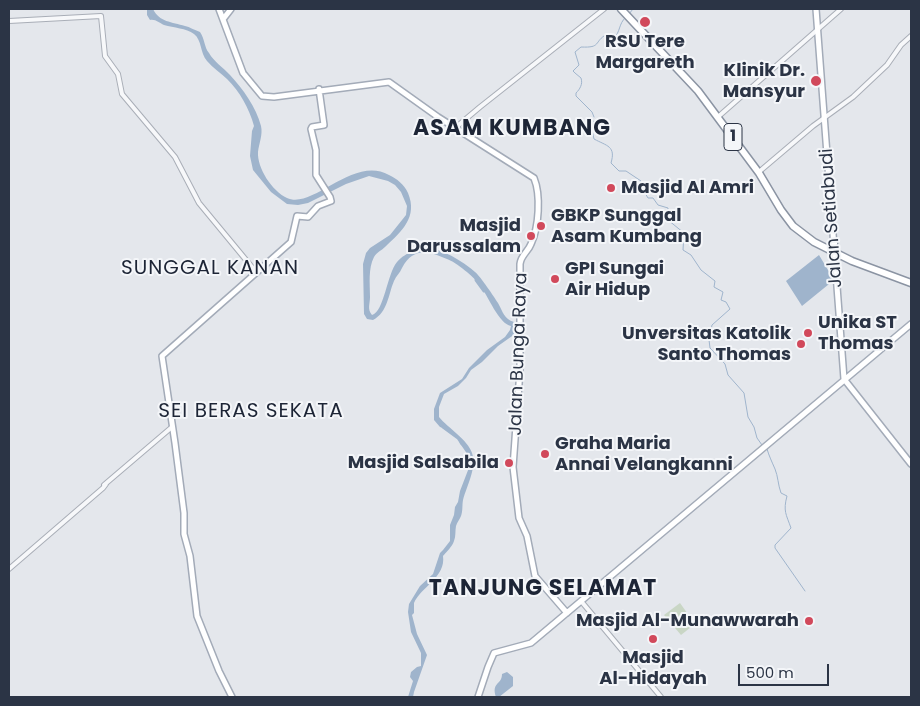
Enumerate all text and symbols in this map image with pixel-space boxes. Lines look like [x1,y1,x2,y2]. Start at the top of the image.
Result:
marker: RSU Tere Margareth [638,15,652,29]
place label: RSU Tere Margareth [595,31,695,74]
place label: Klinik Dr. Mansyur [723,60,805,102]
marker: Klinik Dr. Mansyur [809,74,823,88]
district label: ASAM KUMBANG [412,116,612,142]
road number: 1 [724,124,742,150]
street label: Jalan Setiabudi [816,148,848,288]
place label: Masjid Al Amri [621,177,754,199]
marker: Masjid Al Amri [605,182,617,194]
place label: GBKP Sunggal Asam Kumbang [551,205,702,248]
place label: Masjid Darussalam [407,215,521,258]
marker: GBKP Sunggal Asam Kumbang [535,220,547,232]
marker: Masjid Darussalam [525,230,537,242]
district label: SUNGGAL KANAN [119,257,301,281]
place label: GPI Sungai Air Hidup [565,258,664,300]
street label: Jalan Bunga Raya [505,272,533,436]
marker: GPI Sungai Air Hidup [549,273,561,285]
place label: Unika ST Thomas [818,312,897,354]
place label: Unversitas Katolik Santo Thomas [622,323,791,366]
marker: Unika ST Thomas [802,327,814,339]
marker: Unversitas Katolik Santo Thomas [795,338,807,350]
district label: SEI BERAS SEKATA [156,400,346,424]
place label: Graha Maria Annai Velangkanni [555,433,733,476]
marker: Graha Maria Annai Velangkanni [539,448,551,460]
place label: Masjid Salsabila [348,452,499,474]
marker: Masjid Salsabila [503,457,515,469]
district label: TANJUNG SELAMAT [427,576,659,602]
place label: Masjid Al-Munawwarah [576,610,799,632]
marker: Masjid Al-Munawwarah [803,615,815,627]
marker: Masjid Al-Hidayah [647,633,659,645]
place label: Masjid Al-Hidayah [599,647,707,690]
scale bar [740,654,831,686]
text: 500 m [746,662,794,683]

